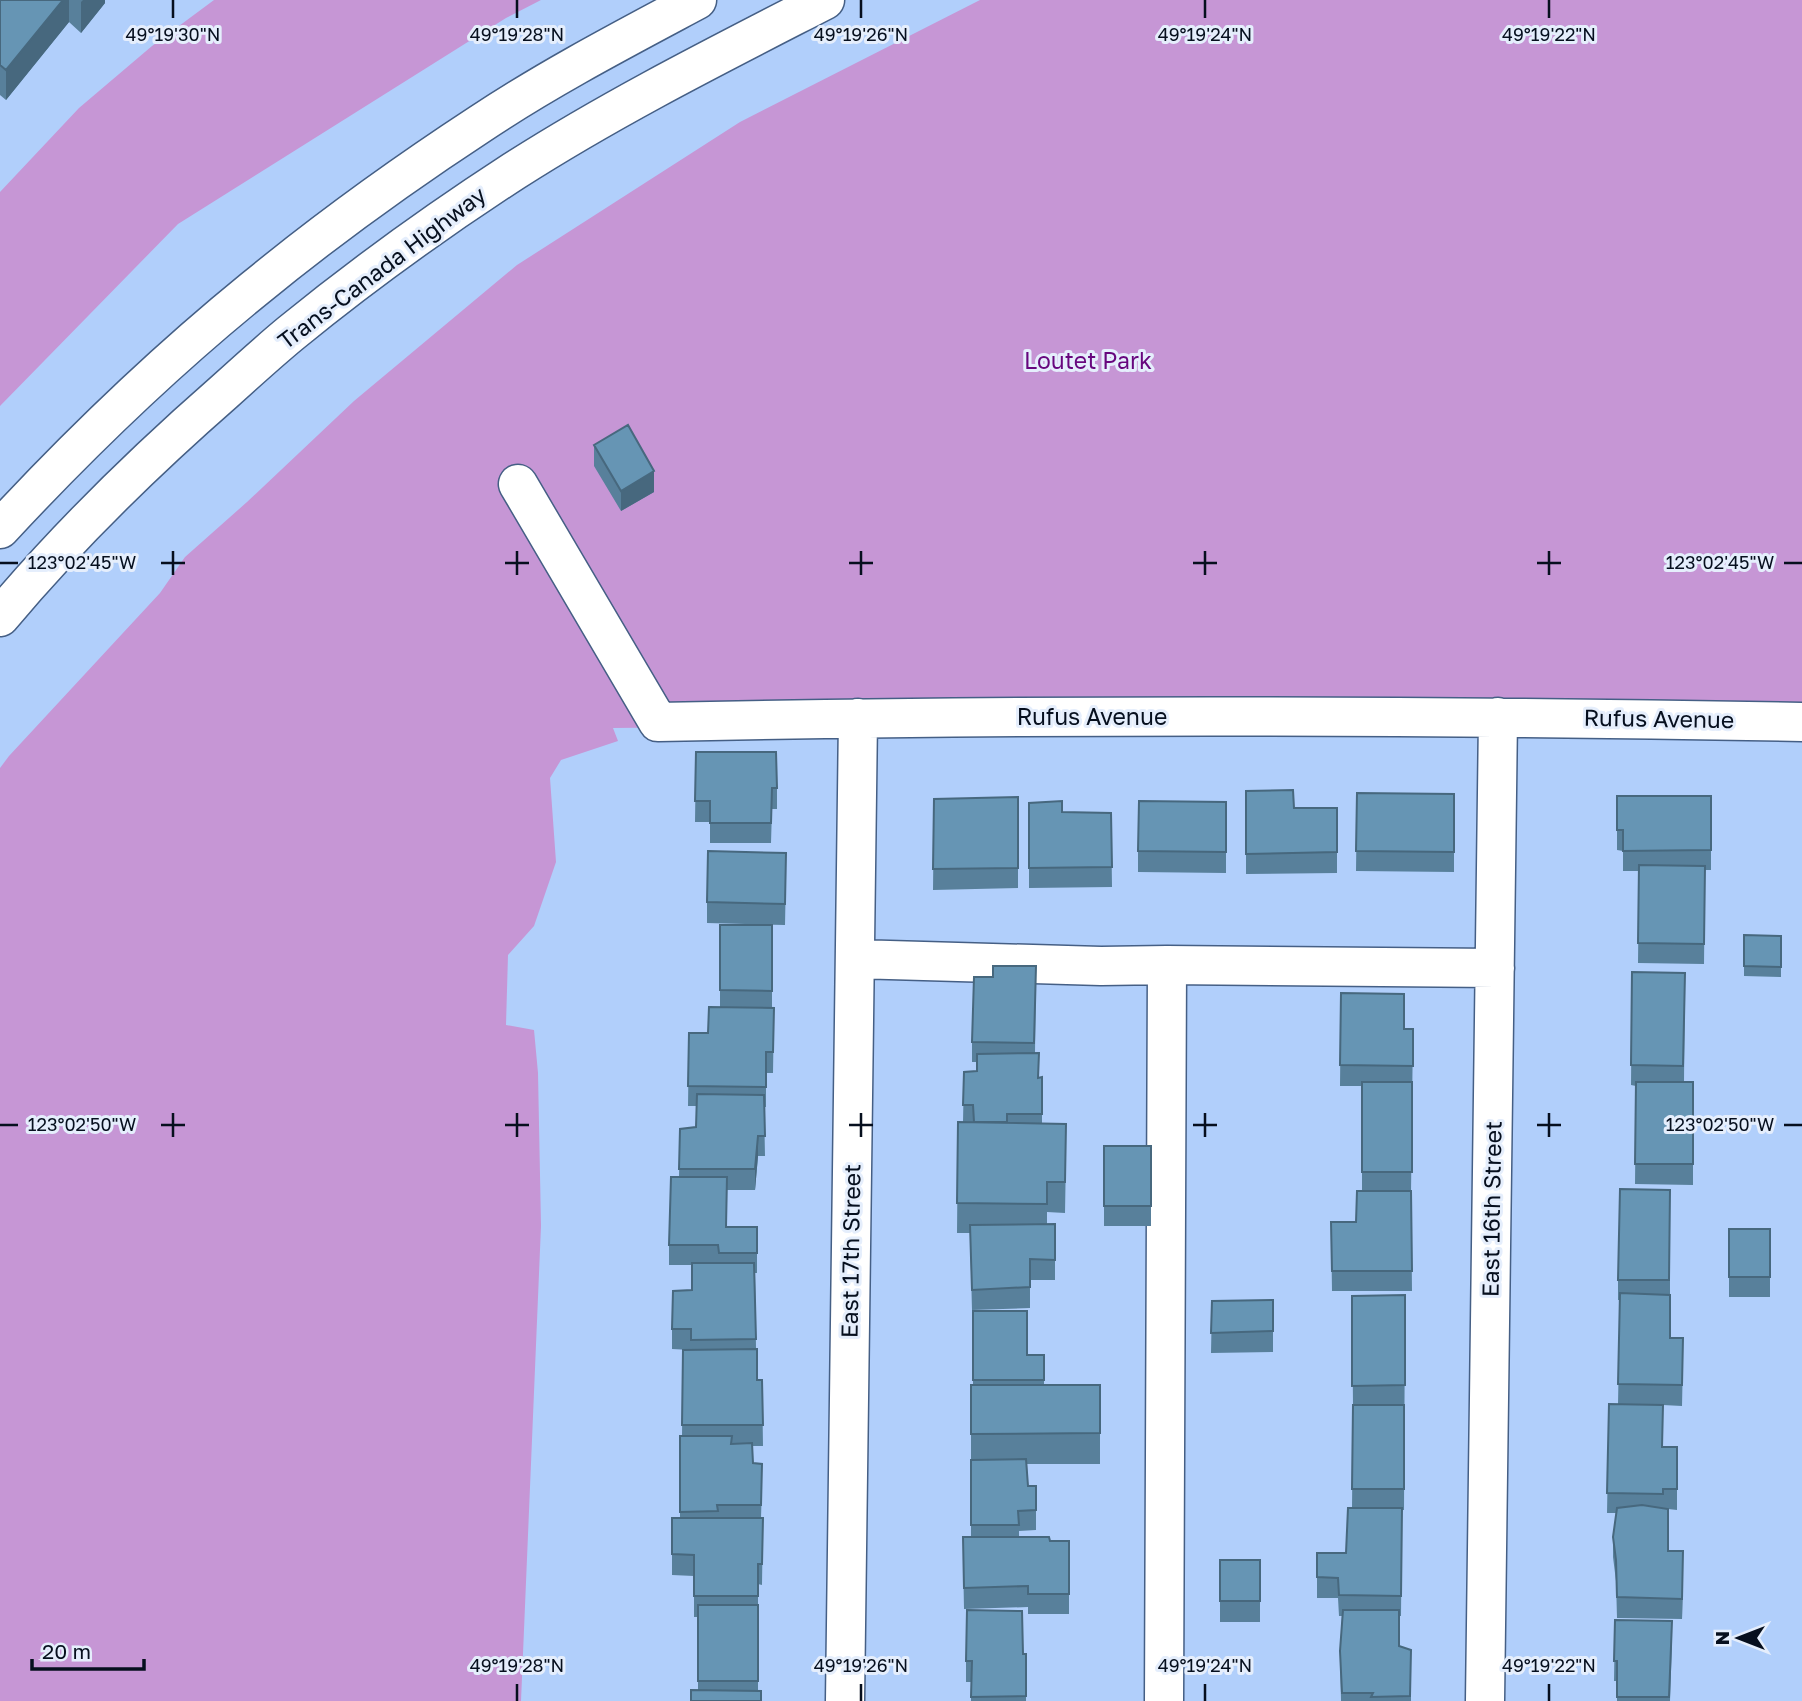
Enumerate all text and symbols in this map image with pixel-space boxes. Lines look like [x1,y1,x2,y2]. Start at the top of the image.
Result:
text: 49°19'30"N [126,23,220,45]
text: 49°19'28"N [470,23,564,45]
text: 49°19'26"N [814,23,908,45]
text: 49°19'24"N [1158,23,1252,45]
text: 49°19'22"N [1502,23,1596,45]
street label: Trans-Canada Highway [272,180,491,355]
park label: Loutet Park [1024,346,1152,374]
text: 123°02'45"W [28,551,136,573]
text: 123°02'45"W [1666,551,1774,573]
street label: Rufus Avenue [1017,702,1167,730]
street label: Rufus Avenue [1584,703,1735,733]
text: 123°02'50"W [28,1113,136,1135]
text: 123°02'50"W [1666,1113,1774,1135]
street label: East 16th Street [1475,1121,1507,1297]
street label: East 17th Street [834,1164,866,1338]
north arrow [1704,1603,1774,1673]
scale bar [32,1628,144,1672]
text: N [1710,1631,1733,1645]
text: 20 m [42,1638,91,1664]
text: 49°19'28"N [470,1654,564,1676]
text: 49°19'26"N [814,1654,908,1676]
text: 49°19'24"N [1158,1654,1252,1676]
text: 49°19'22"N [1502,1654,1596,1676]

